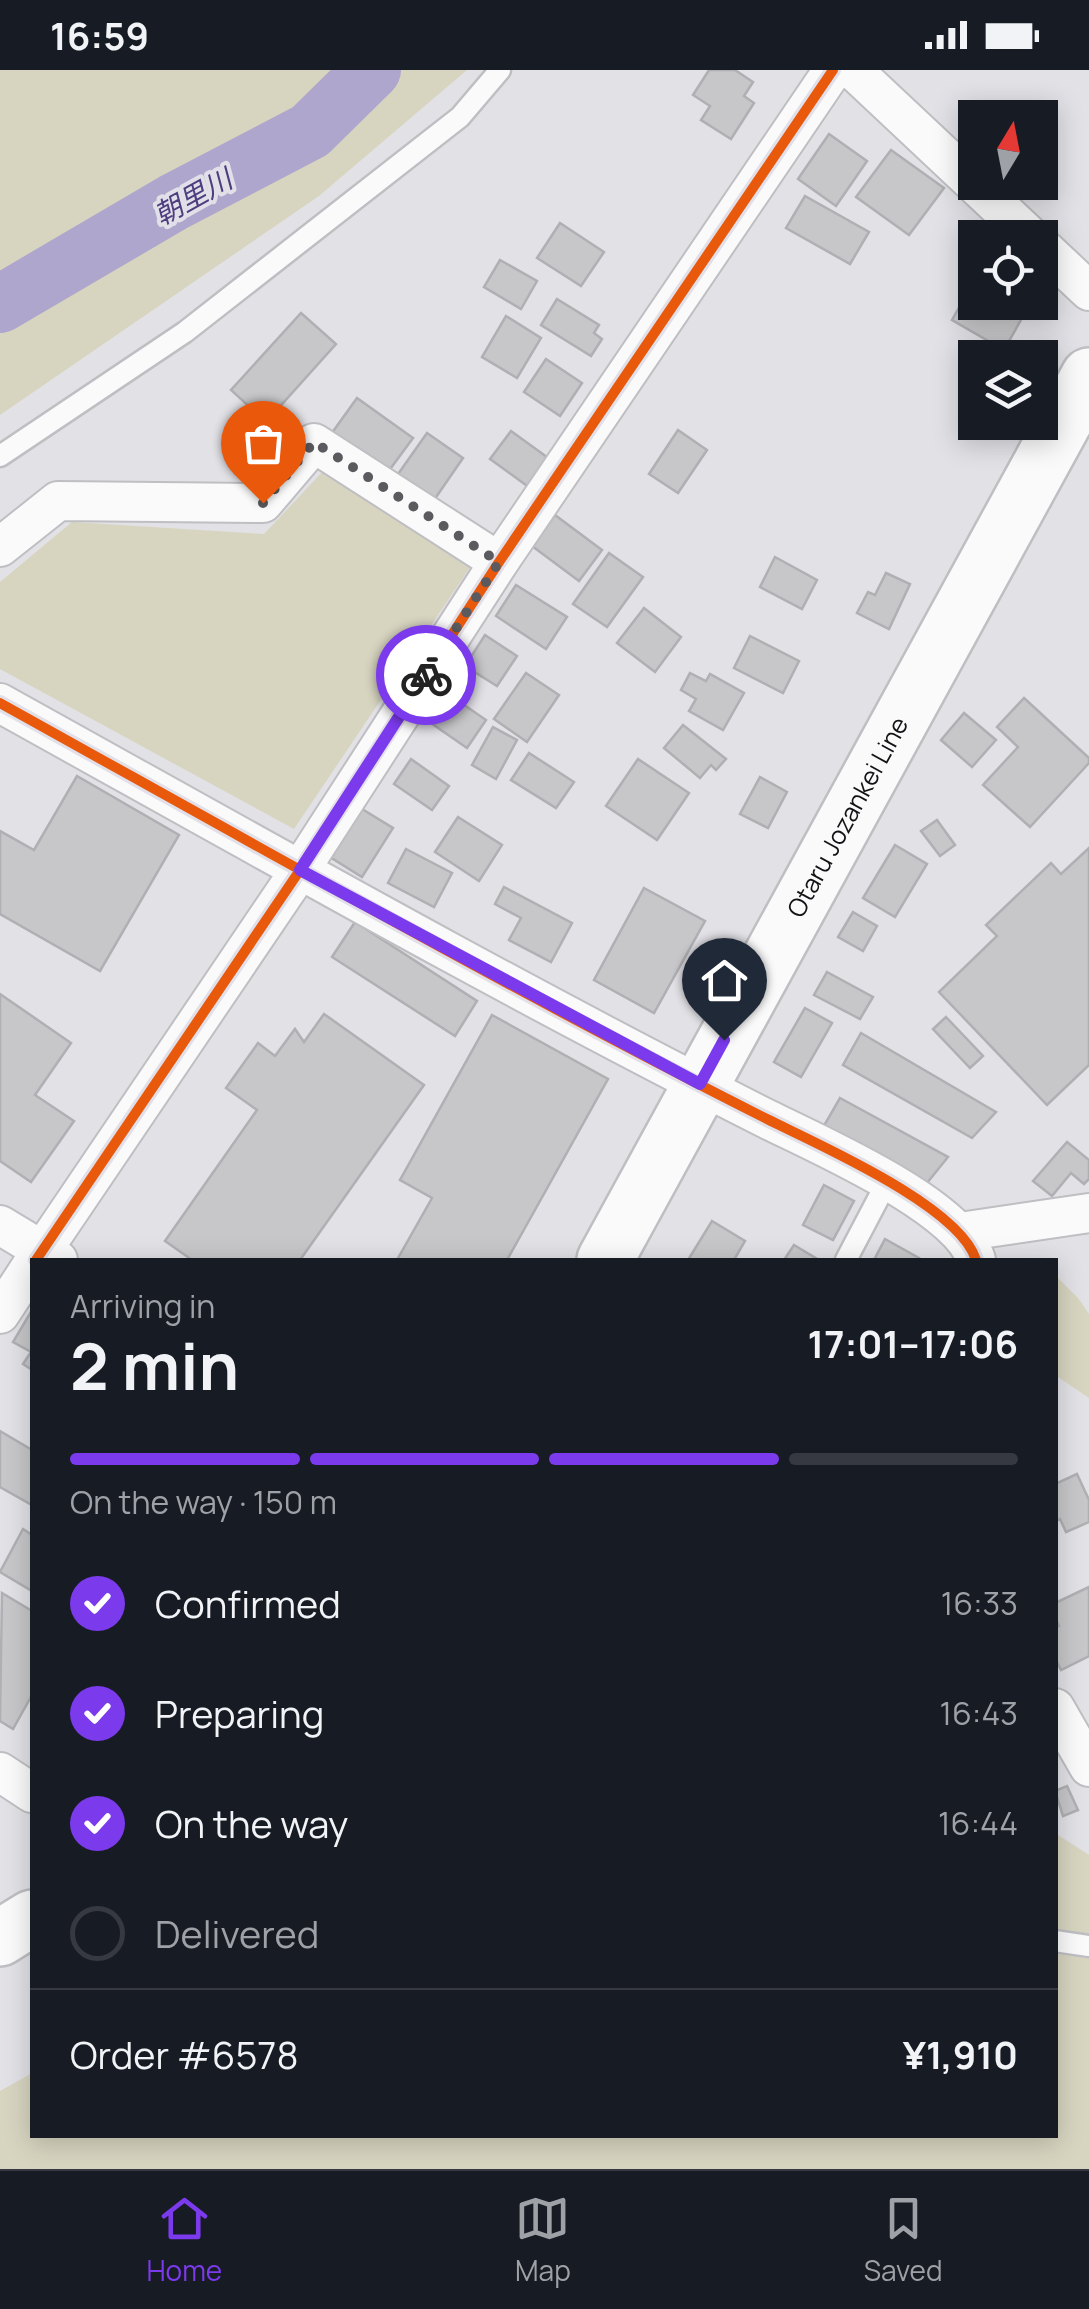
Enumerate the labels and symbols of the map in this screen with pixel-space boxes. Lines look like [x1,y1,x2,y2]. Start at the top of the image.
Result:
north arrow [958,100,1058,200]
water label: 朝里川 [147,158,241,233]
pin [221,401,306,504]
courier [376,625,476,725]
street label: Otaru Jozankei Line [778,710,916,923]
pin [682,938,767,1041]

